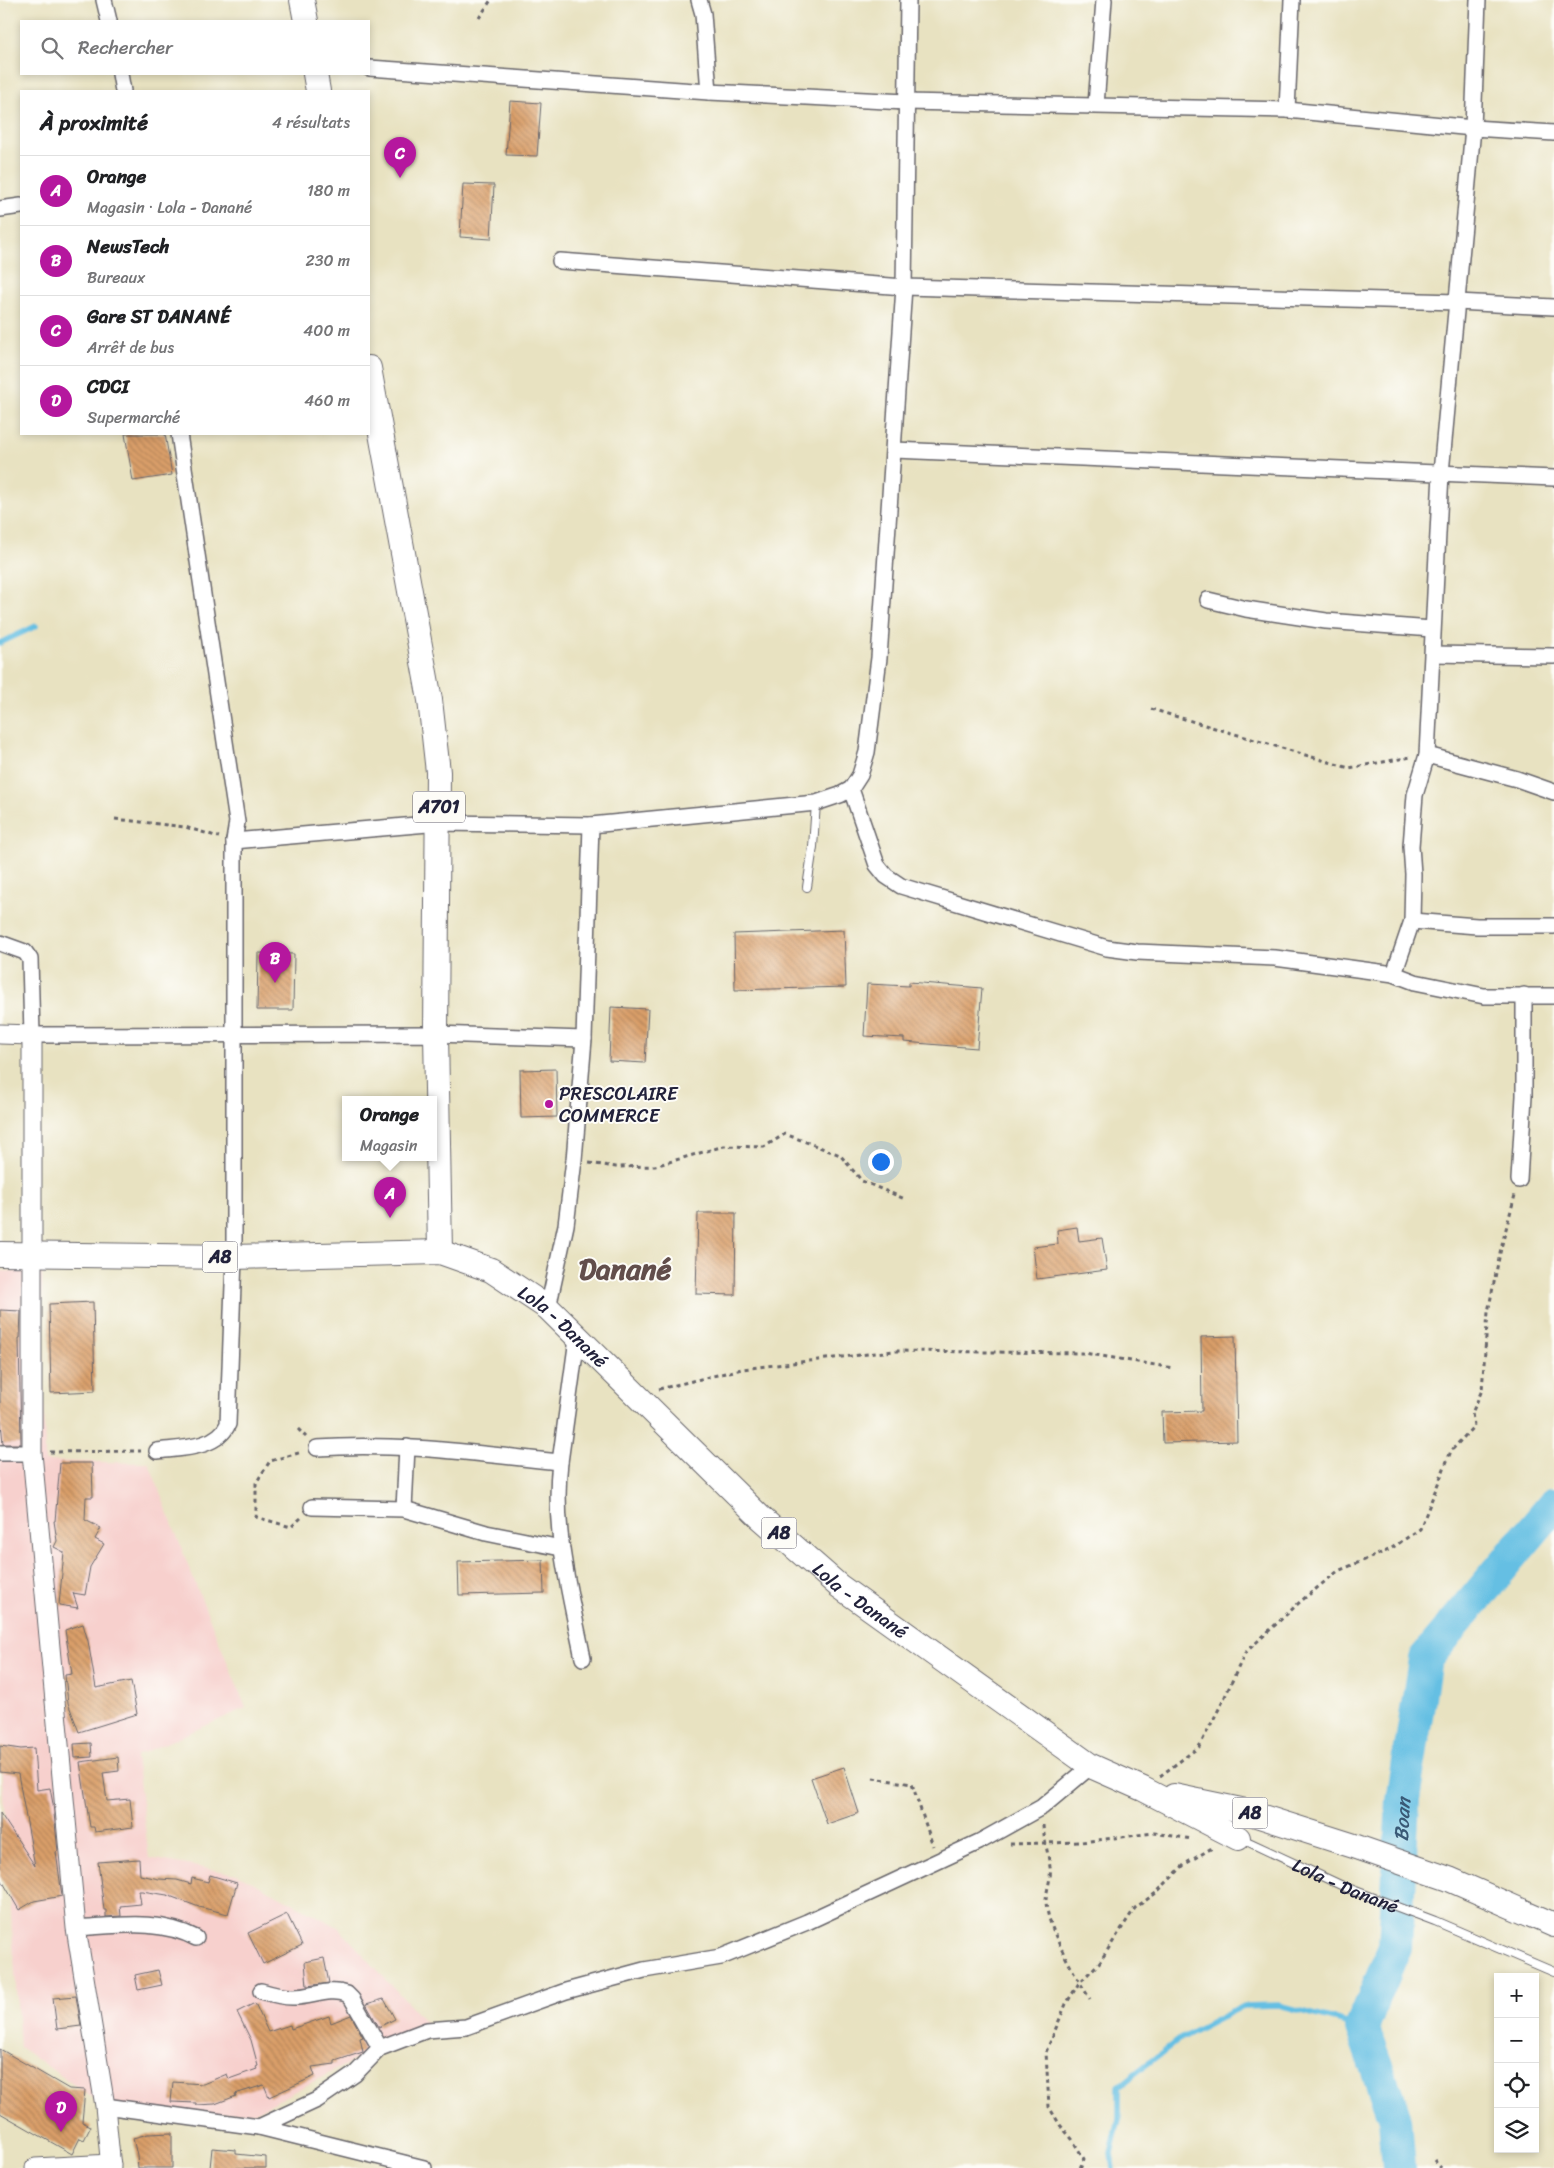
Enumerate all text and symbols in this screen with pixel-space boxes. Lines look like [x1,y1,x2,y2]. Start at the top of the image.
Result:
search box [20,20,370,75]
text: Rechercher [78,31,173,64]
icon: search [38,34,66,62]
text: À proximité [40,104,148,142]
text: 4 résultats [272,108,350,137]
pin: C [384,137,416,178]
text: Orange [87,160,146,193]
text: A [51,176,61,205]
text: 180 m [307,176,350,205]
text: Magasin · Lola - Danané [87,193,252,222]
text: NewsTech [87,230,169,263]
text: B [51,246,61,275]
text: 230 m [305,246,350,275]
text: Bureaux [87,263,145,292]
text: Gare ST DANANÉ [87,300,231,333]
text: C [51,316,61,345]
text: 400 m [303,316,350,345]
text: Arrêt de bus [87,333,174,362]
text: CDCI [87,370,129,403]
text: D [51,386,61,415]
text: 460 m [304,386,350,415]
text: Supermarché [87,403,180,432]
road number: A701 [413,792,465,822]
pin: B [259,942,291,983]
place label: PRESCOLAIRE COMMERCE [559,1077,679,1132]
popup [342,1096,437,1161]
text: Orange [360,1098,419,1131]
marker: PRESCOLAIRE COMMERCE [543,1098,555,1110]
text: Magasin [360,1131,418,1160]
your location [868,1149,894,1175]
pin: A [374,1177,406,1218]
road number: A8 [202,1242,238,1272]
district label: Danané [579,1244,671,1295]
street label: Lola - Danané [511,1276,617,1376]
road number: A8 [762,1518,796,1549]
street label: Lola - Danané [805,1553,916,1647]
water label: Boan [1383,1795,1421,1842]
road number: A8 [1232,1798,1268,1829]
street label: Lola - Danané [1287,1848,1404,1923]
map controls [1494,1973,1539,2153]
button: + [1494,1973,1539,2018]
button: − [1494,2018,1539,2063]
button: locate [1494,2063,1539,2108]
pin: D [45,2091,77,2132]
button: layers [1494,2108,1539,2153]

